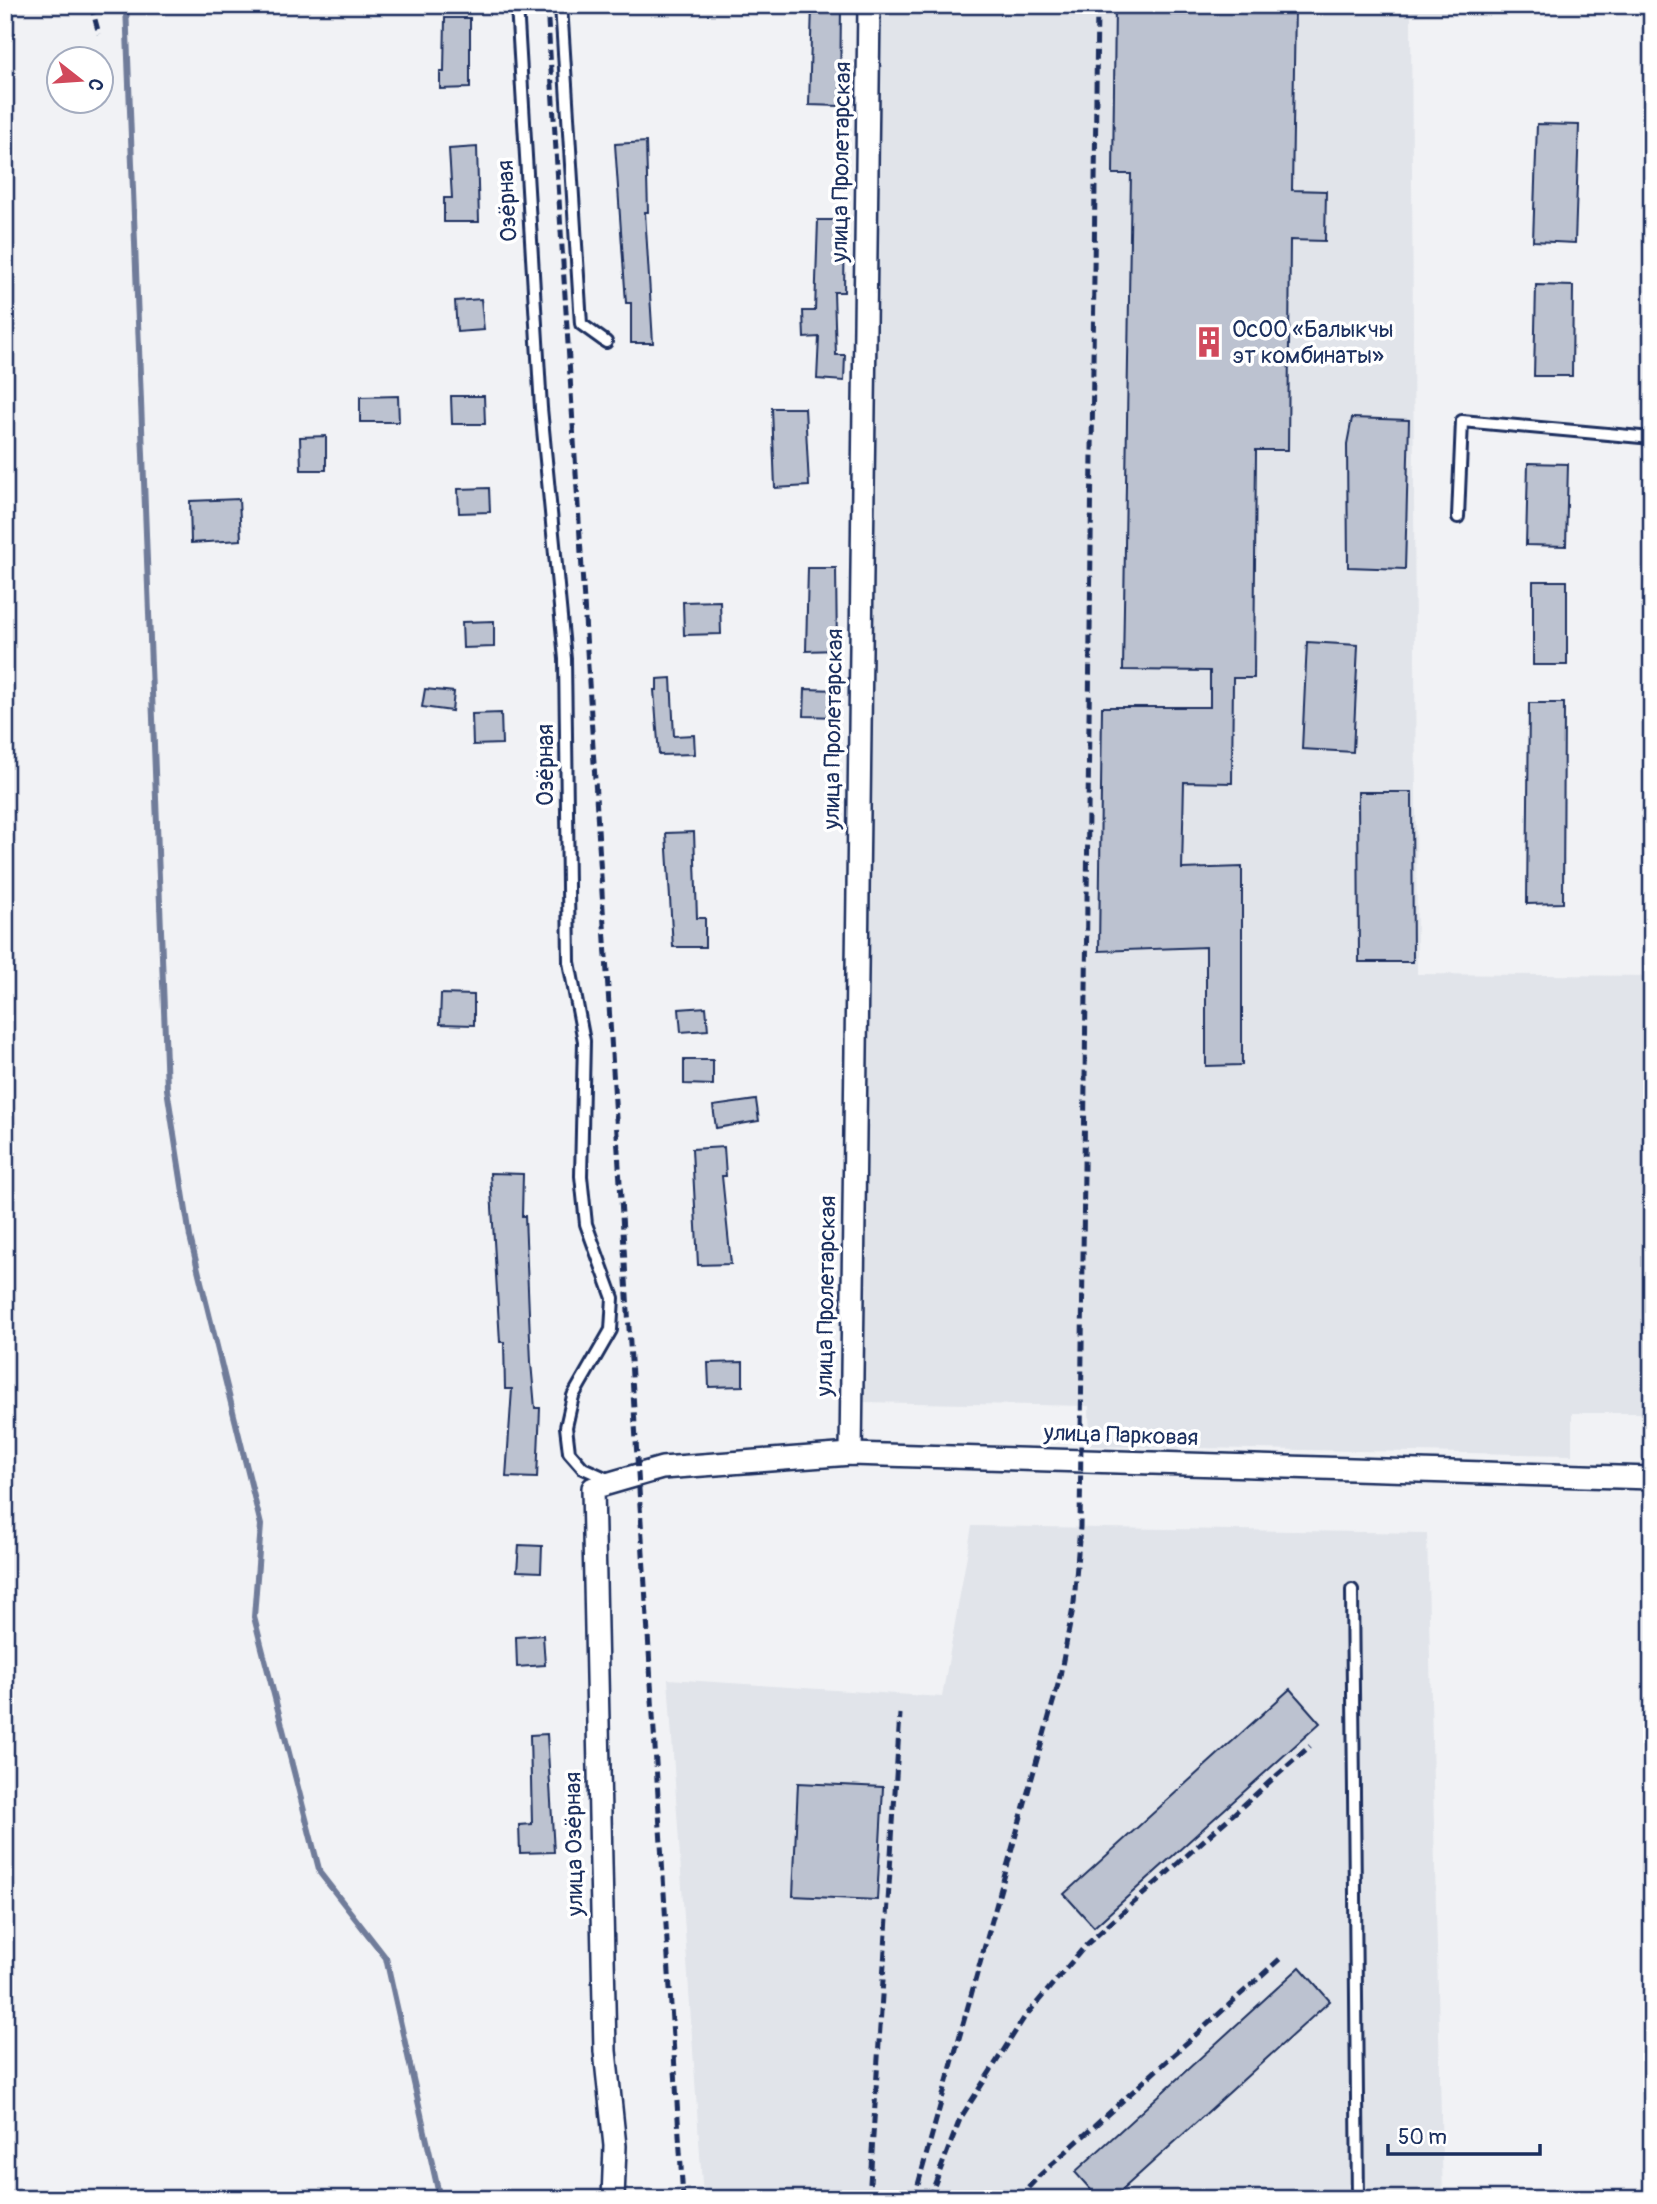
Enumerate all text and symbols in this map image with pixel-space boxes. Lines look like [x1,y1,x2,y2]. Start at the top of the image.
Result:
north arrow [46,46,116,116]
street label: улица Пролетарская [825,61,857,264]
text: С [82,76,108,94]
street label: Озёрная [490,159,524,243]
place label: ОсОО «Балыкчы эт комбинаты» [1232,315,1394,370]
building icon: ОсОО «Балыкчы эт комбинаты» [1192,325,1226,359]
street label: улица Пролетарская [817,628,849,831]
street label: Озёрная [531,724,560,806]
street label: улица Пролетарская [810,1195,842,1398]
street label: улица Парковая [1042,1418,1199,1452]
street label: улица Озёрная [558,1772,590,1917]
scale bar [1388,2113,1540,2157]
text: 50 m [1398,2124,1447,2151]

